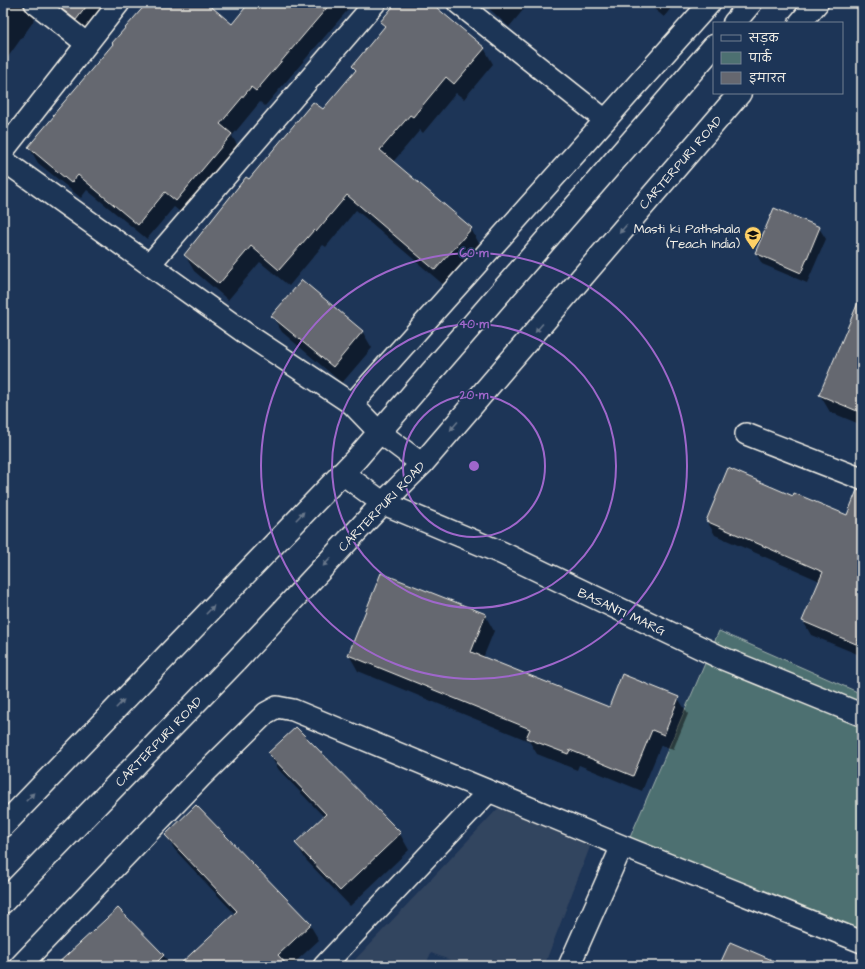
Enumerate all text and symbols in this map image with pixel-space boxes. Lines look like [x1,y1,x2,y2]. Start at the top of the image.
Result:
legend [713,22,843,94]
text: सड़क [748,30,780,47]
text: पार्क [748,48,773,67]
text: इमारत [749,70,787,87]
street label: CARTERPURI ROAD [635,112,727,213]
place label: Masti ki Pathshala (Teach India) [634,220,740,253]
one-way arrow [619,224,628,234]
school or university icon: Masti ki Pathshala (Teach India) [743,225,763,250]
text: 60 m [459,245,489,262]
text: 40 m [459,316,490,333]
one-way arrow [534,322,543,333]
text: 20 m [459,387,489,404]
one-way arrow [450,421,459,432]
street label: CARTERPURI ROAD [334,457,430,556]
centre of rings [467,459,481,473]
one-way arrow [296,511,305,521]
one-way arrow [323,557,332,567]
street label: BASANTI MARG [575,584,668,640]
one-way arrow [205,605,215,615]
street label: CARTERPURI ROAD [111,692,207,791]
one-way arrow [115,699,125,709]
one-way arrow [25,792,35,802]

